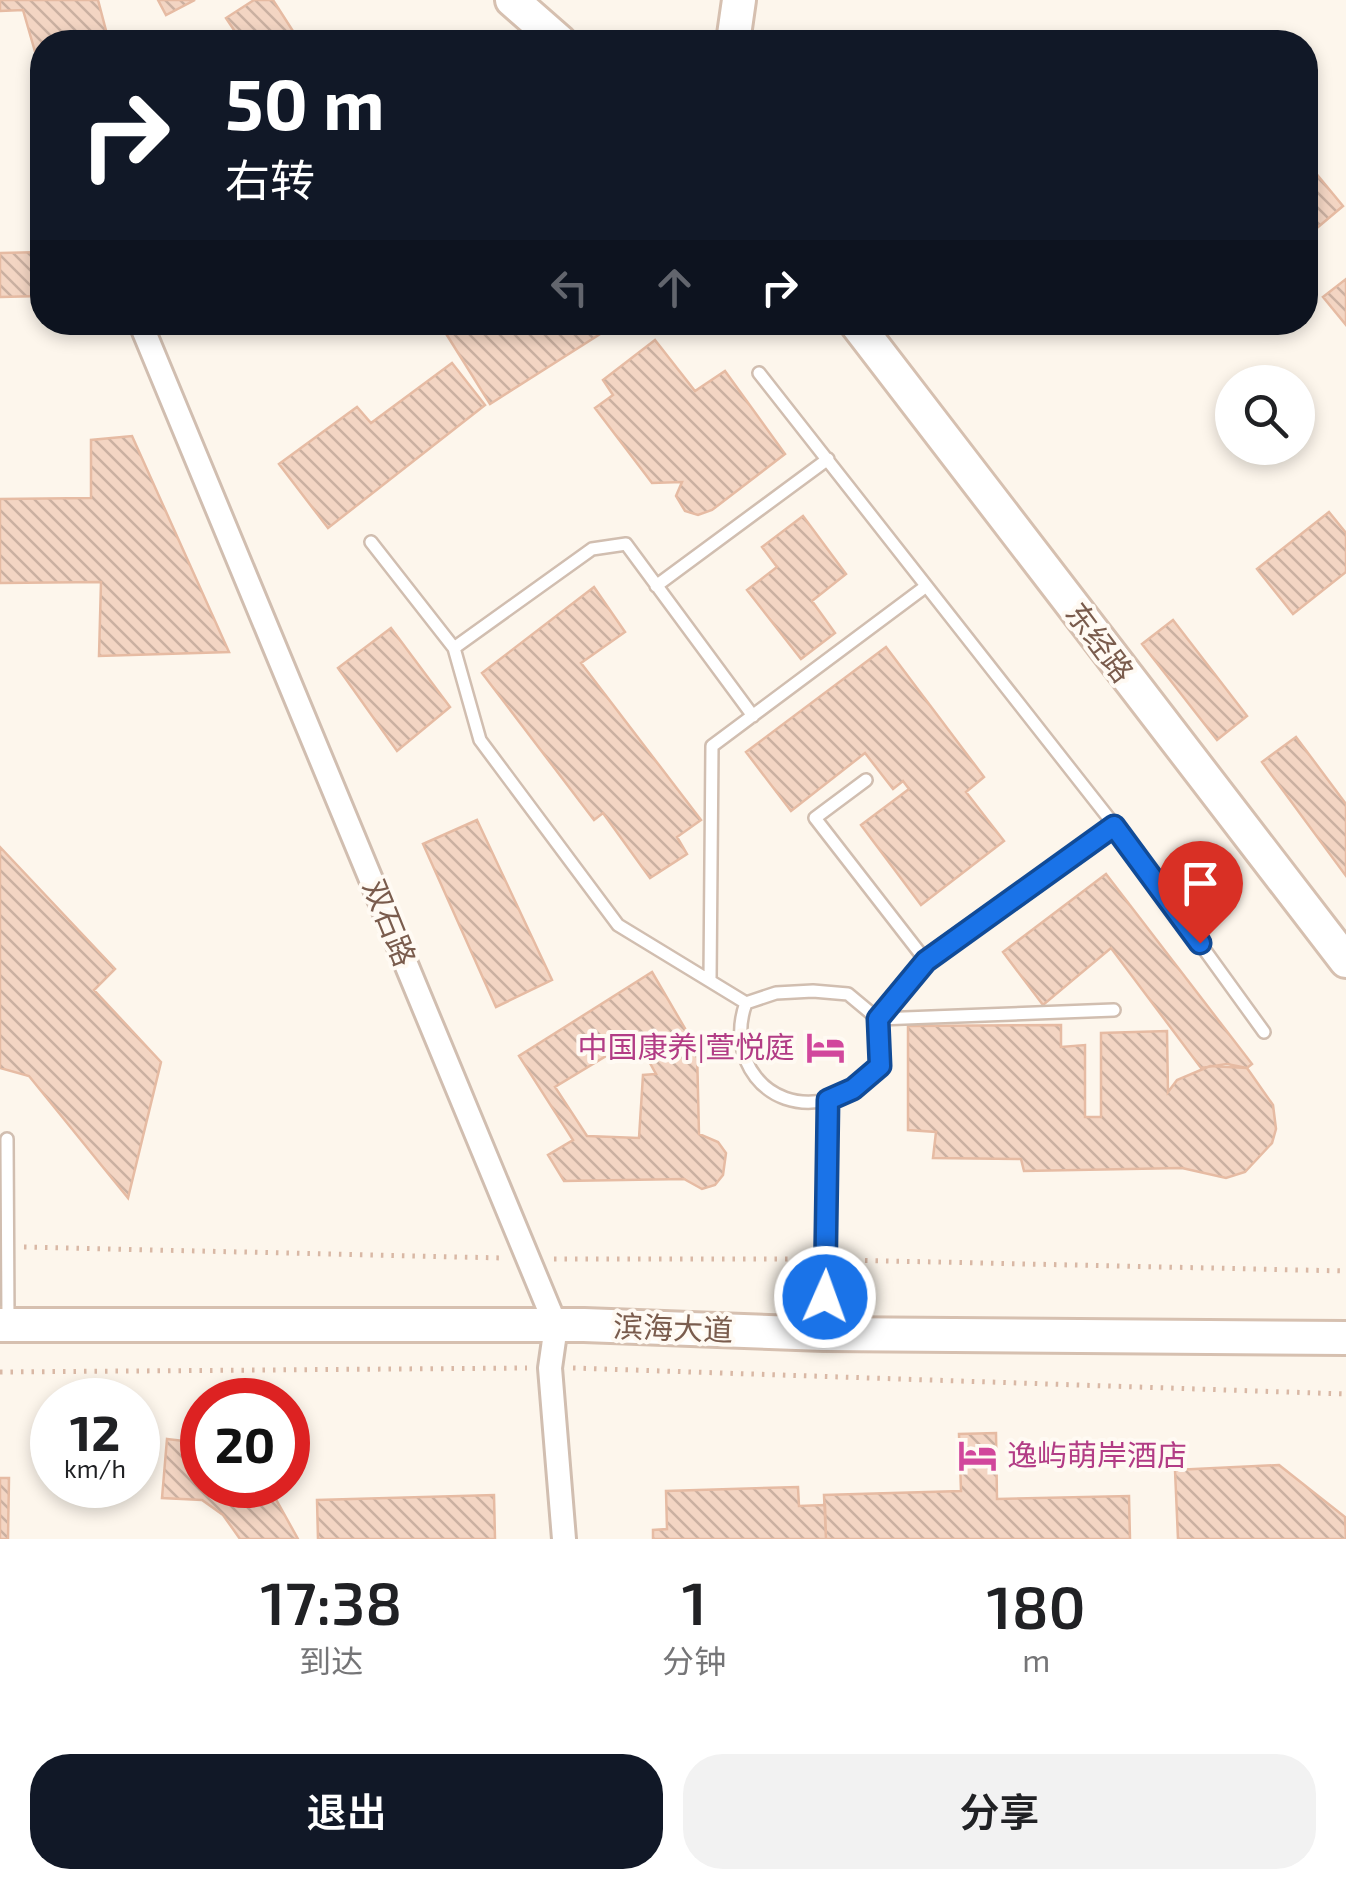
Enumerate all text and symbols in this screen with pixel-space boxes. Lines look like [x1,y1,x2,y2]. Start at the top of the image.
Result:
text: 50 m [225,60,385,144]
icon: right [60,70,190,200]
text: 右转 [225,152,315,206]
icon: left [542,260,597,315]
icon: ahead [647,260,702,315]
icon: right [752,260,807,315]
map controls [1215,365,1315,465]
button: search [1215,365,1315,465]
street label: 东经路 [1059,595,1142,689]
pin [1158,841,1243,944]
icon: arrive [1173,856,1228,911]
street label: 双石路 [357,874,424,971]
hotel icon: 中国康养|萱悦庭 [804,1027,846,1069]
place label: 中国康养|萱悦庭 [578,1028,795,1064]
position arrow [773,1245,877,1349]
street label: 滨海大道 [612,1307,734,1347]
speed limit sign: 20 [180,1378,310,1508]
text: 12 [70,1401,120,1461]
hotel icon: 逸屿萌岸酒店 [956,1435,998,1477]
place label: 逸屿萌岸酒店 [1007,1436,1187,1472]
text: km/h [64,1453,126,1483]
text: 17:38 [260,1565,402,1637]
text: 1 [682,1565,707,1637]
text: 180 [987,1569,1086,1641]
text: m [1022,1640,1050,1678]
text: 到达 [299,1641,363,1679]
text: 分钟 [662,1641,726,1679]
button: 退出 [30,1754,663,1869]
button: 分享 [683,1754,1316,1869]

